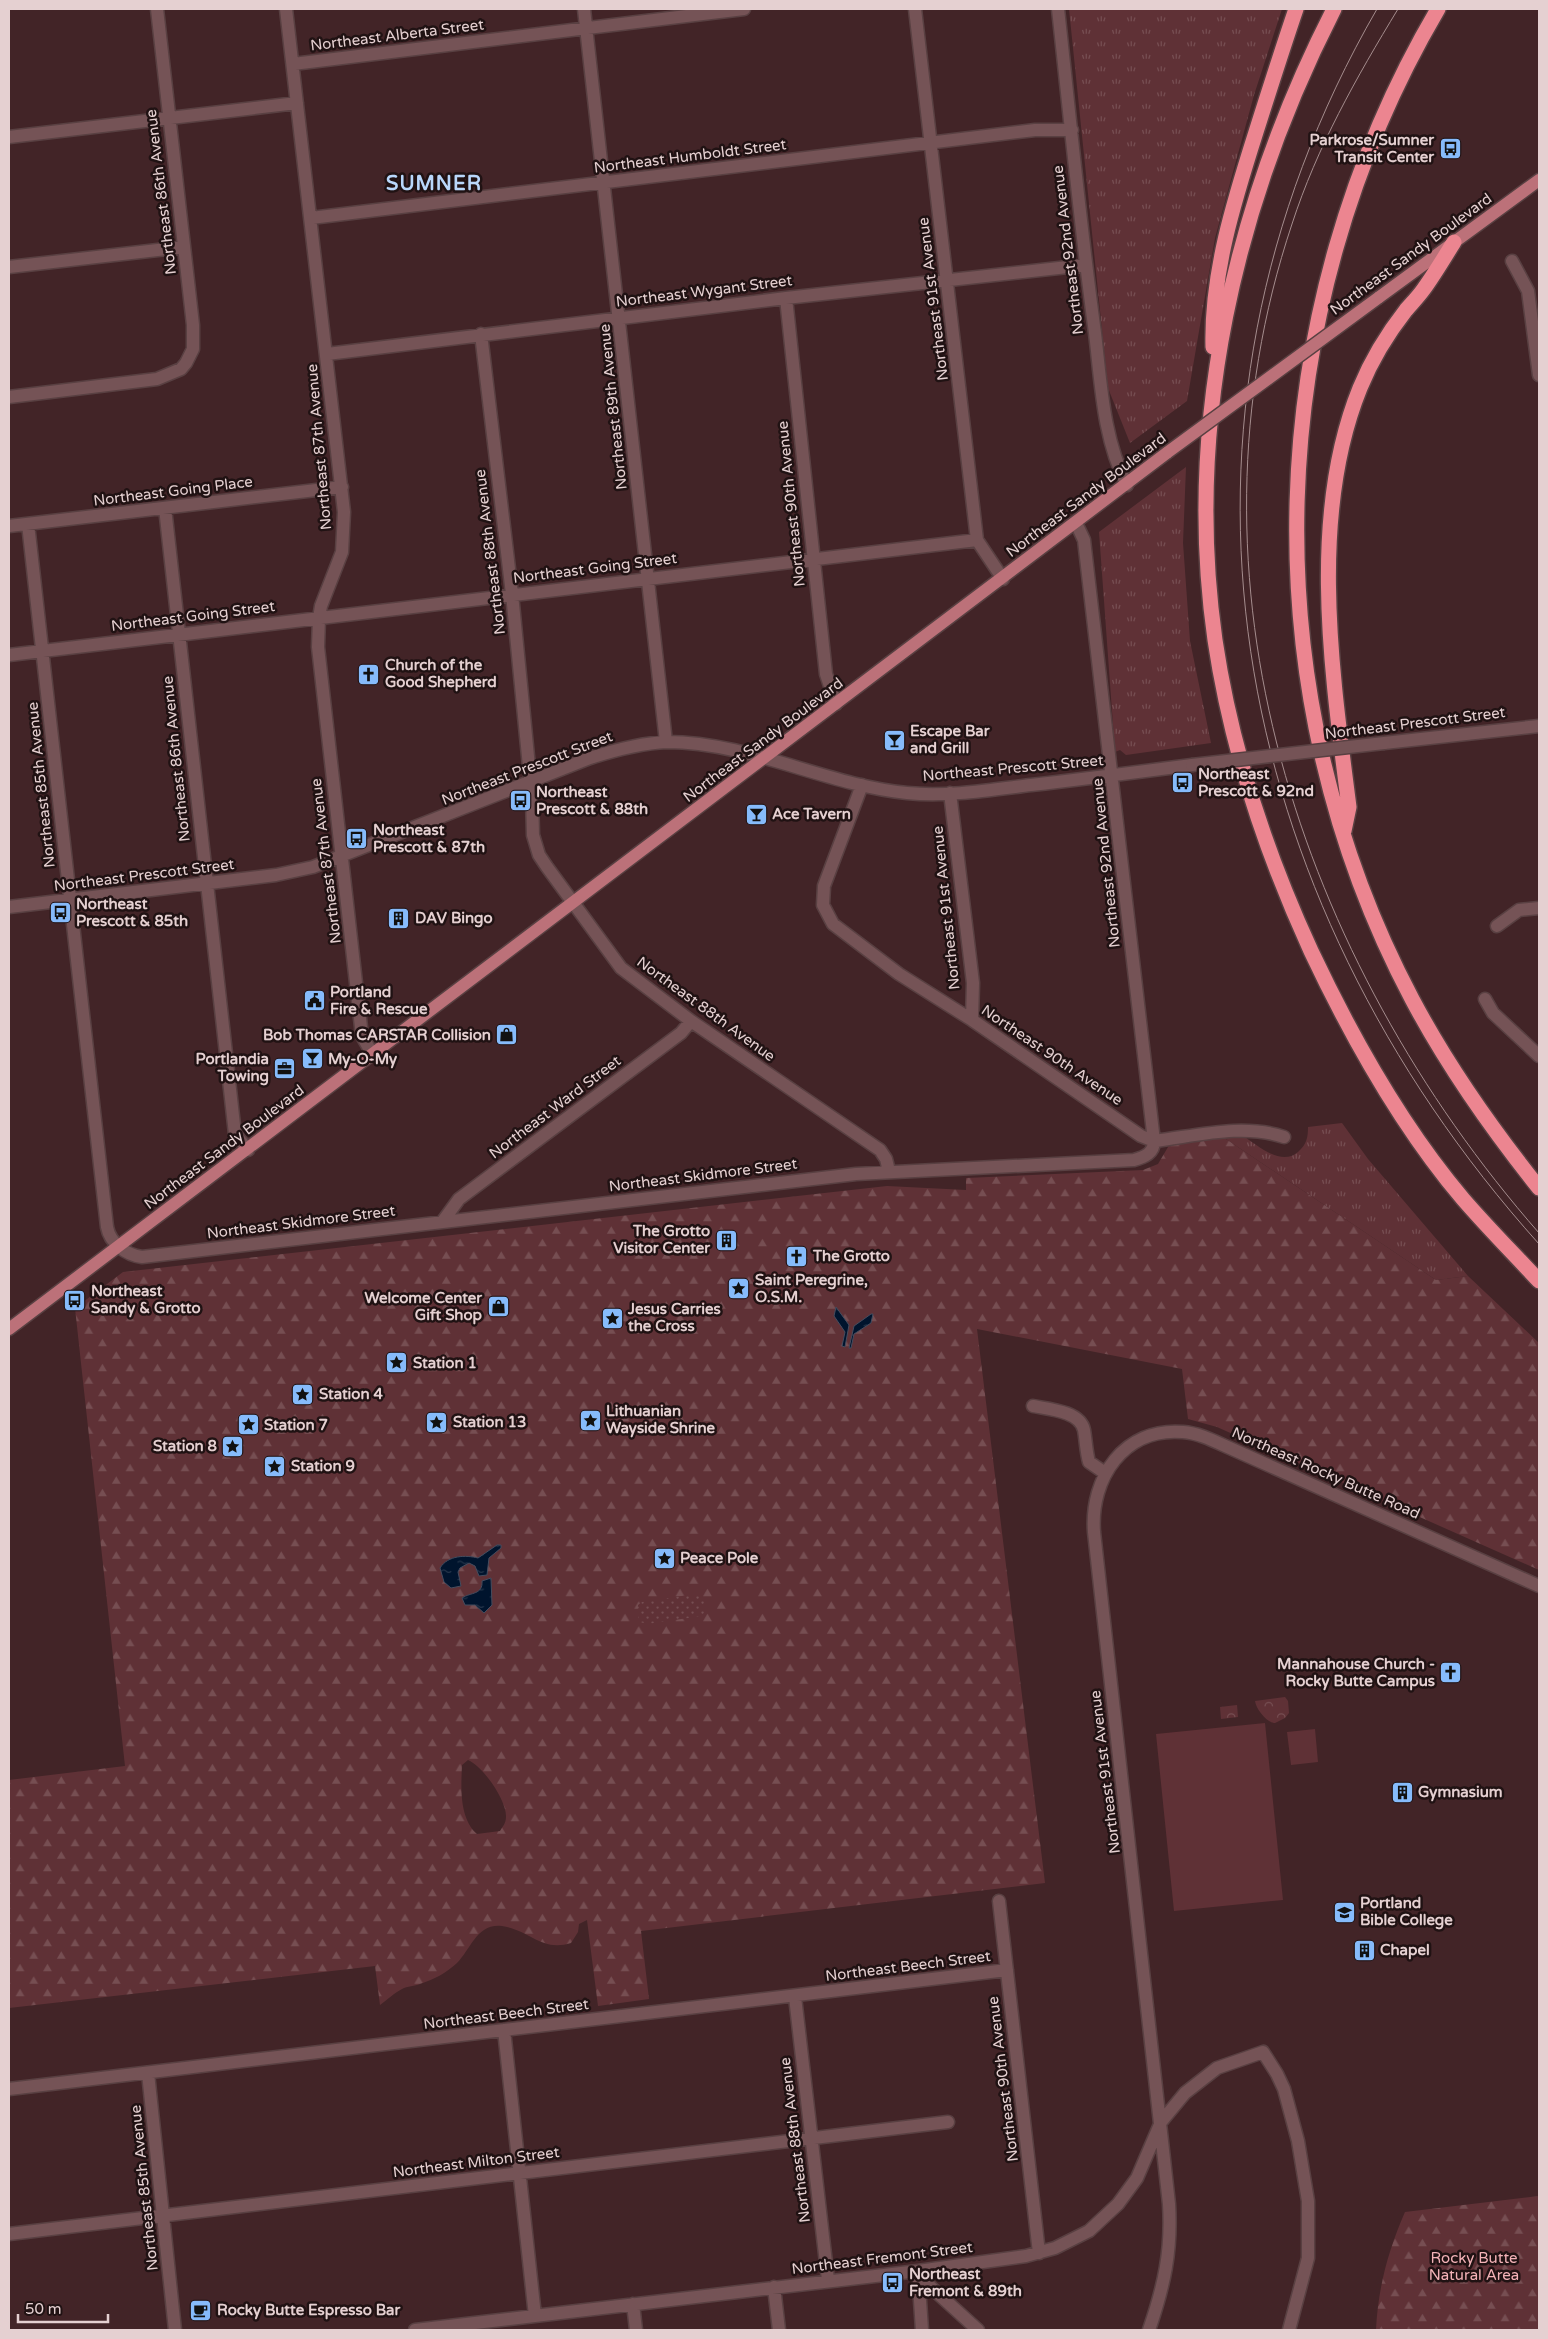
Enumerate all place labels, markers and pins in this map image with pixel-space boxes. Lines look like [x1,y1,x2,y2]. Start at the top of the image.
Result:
place label: Parkrose/Sumner Transit Center [1310,131,1434,166]
bus stop icon: Parkrose/Sumner Transit Center [1438,137,1462,161]
place label: Church of the Good Shepherd [385,656,497,692]
church icon: Church of the Good Shepherd [357,662,381,686]
place label: Escape Bar and Grill [910,722,990,757]
bar icon: Escape Bar and Grill [882,728,906,752]
place label: Northeast Prescott & 92nd [1198,765,1314,800]
bus stop icon: Northeast Prescott & 92nd [1170,771,1194,795]
place label: Northeast Prescott & 88th [536,783,648,818]
bus stop icon: Northeast Prescott & 88th [508,789,532,813]
bar icon: Ace Tavern [744,802,768,826]
place label: Ace Tavern [772,805,851,823]
place label: Northeast Prescott & 87th [373,821,485,856]
bus stop icon: Northeast Prescott & 87th [345,827,369,851]
place label: Northeast Prescott & 85th [76,895,188,930]
bus stop icon: Northeast Prescott & 85th [48,901,72,925]
building icon: DAV Bingo [387,906,411,930]
place label: DAV Bingo [415,909,493,928]
place label: Portland Fire & Rescue [330,983,428,1018]
public building icon: Portland Fire & Rescue [302,989,326,1013]
shop icon: Bob Thomas CARSTAR Collision [495,1023,519,1047]
place label: Bob Thomas CARSTAR Collision [263,1026,491,1044]
bar icon: My-O-My [300,1047,324,1071]
place label: Portlandia Towing [196,1050,269,1086]
place label: My-O-My [328,1050,397,1069]
office icon: Portlandia Towing [273,1056,297,1080]
place label: The Grotto Visitor Center [613,1222,710,1257]
building icon: The Grotto Visitor Center [714,1228,738,1252]
church icon: The Grotto [785,1244,809,1268]
place label: The Grotto [812,1247,890,1265]
place label: Saint Peregrine, O.S.M. [755,1271,868,1306]
place icon: Saint Peregrine, O.S.M. [727,1277,751,1301]
place label: Northeast Sandy & Grotto [91,1282,201,1318]
bus stop icon: Northeast Sandy & Grotto [63,1288,87,1312]
place label: Welcome Center Gift Shop [365,1289,483,1325]
shop icon: Welcome Center Gift Shop [486,1295,510,1319]
place label: Jesus Carries the Cross [627,1300,721,1335]
place icon: Jesus Carries the Cross [600,1306,624,1330]
place icon: Station 1 [385,1351,409,1375]
place label: Station 1 [413,1354,477,1372]
place icon: Station 4 [291,1382,315,1406]
place label: Station 4 [319,1385,384,1403]
place label: Lithuanian Wayside Shrine [606,1402,716,1438]
place icon: Lithuanian Wayside Shrine [578,1408,602,1432]
place icon: Station 13 [425,1410,449,1434]
place icon: Station 7 [236,1413,260,1437]
place label: Station 13 [453,1413,526,1431]
place label: Station 7 [264,1416,328,1434]
place icon: Station 8 [221,1434,245,1458]
place label: Station 8 [153,1437,218,1455]
place icon: Station 9 [263,1454,287,1478]
place label: Station 9 [291,1457,355,1475]
place icon: Peace Pole [652,1546,676,1570]
place label: Peace Pole [680,1549,759,1567]
place label: Mannahouse Church - Rocky Butte Campus [1277,1655,1435,1691]
church icon: Mannahouse Church - Rocky Butte Campus [1439,1661,1463,1685]
building icon: Gymnasium [1390,1780,1414,1804]
place label: Gymnasium [1418,1783,1503,1802]
place label: Portland Bible College [1360,1894,1453,1930]
school or university icon: Portland Bible College [1332,1900,1356,1924]
building icon: Chapel [1352,1938,1376,1962]
place label: Chapel [1380,1941,1430,1960]
place label: Northeast Fremont & 89th [909,2265,1022,2300]
bus stop icon: Northeast Fremont & 89th [881,2271,905,2295]
cafe icon: Rocky Butte Espresso Bar [189,2298,213,2322]
place label: Rocky Butte Espresso Bar [217,2301,400,2320]

